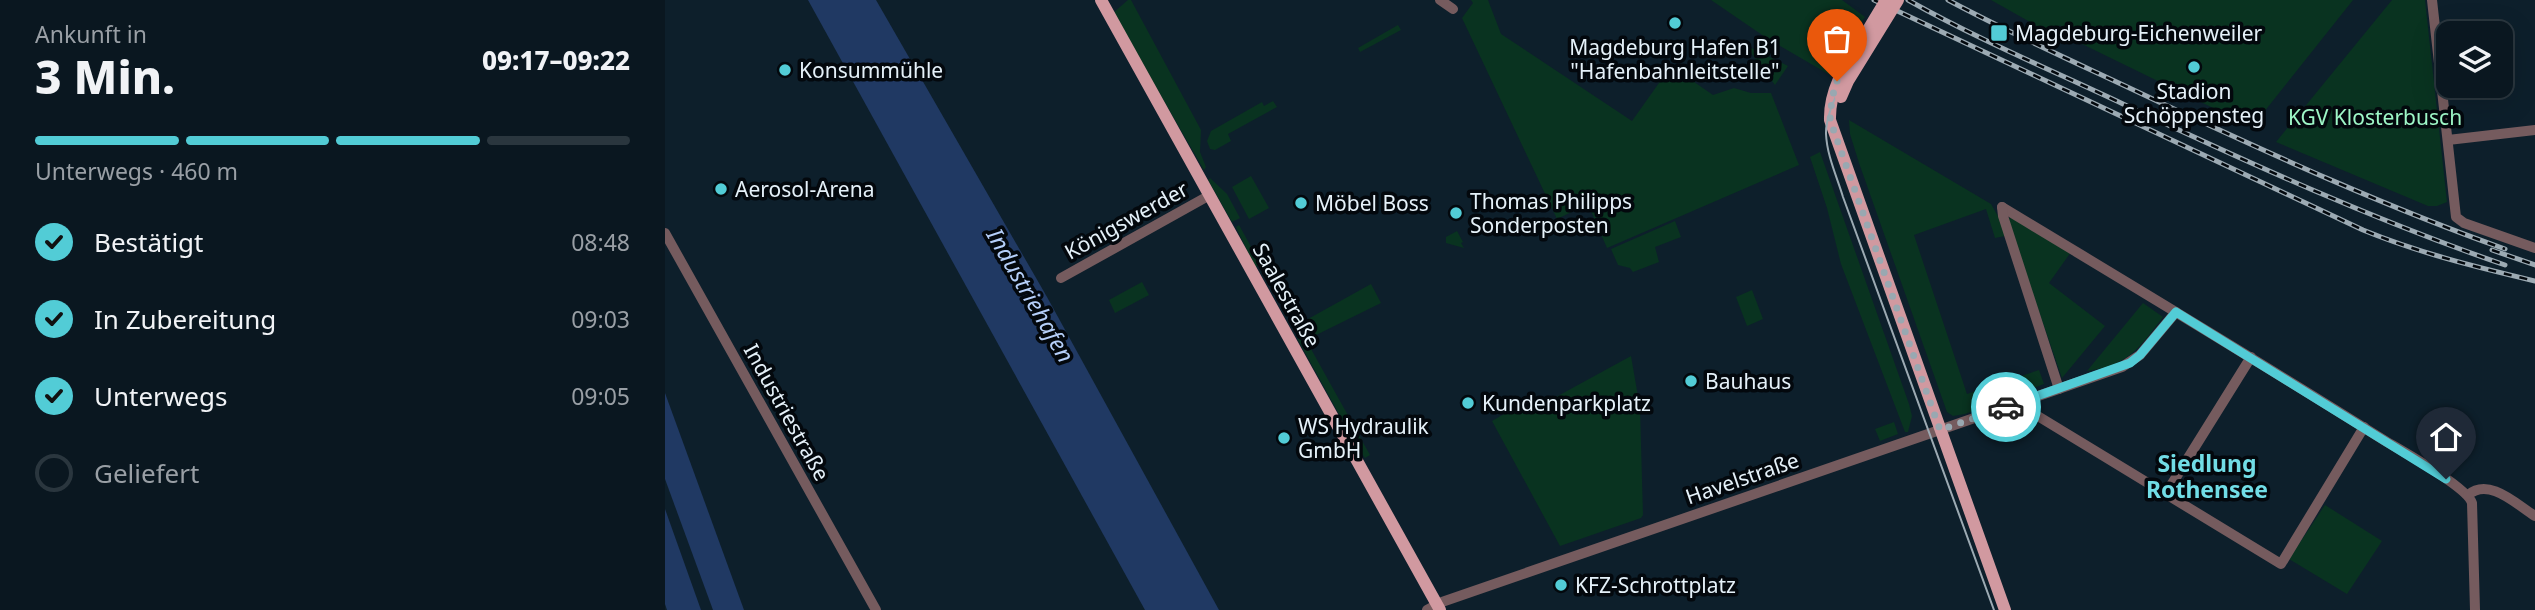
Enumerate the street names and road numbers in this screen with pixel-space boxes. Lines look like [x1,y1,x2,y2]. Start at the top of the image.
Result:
street label: Königswerder [1059,174,1193,265]
street label: Saalestraße [1247,238,1327,352]
street label: Industriestraße [738,339,836,485]
street label: Havelstraße [1682,446,1802,510]

